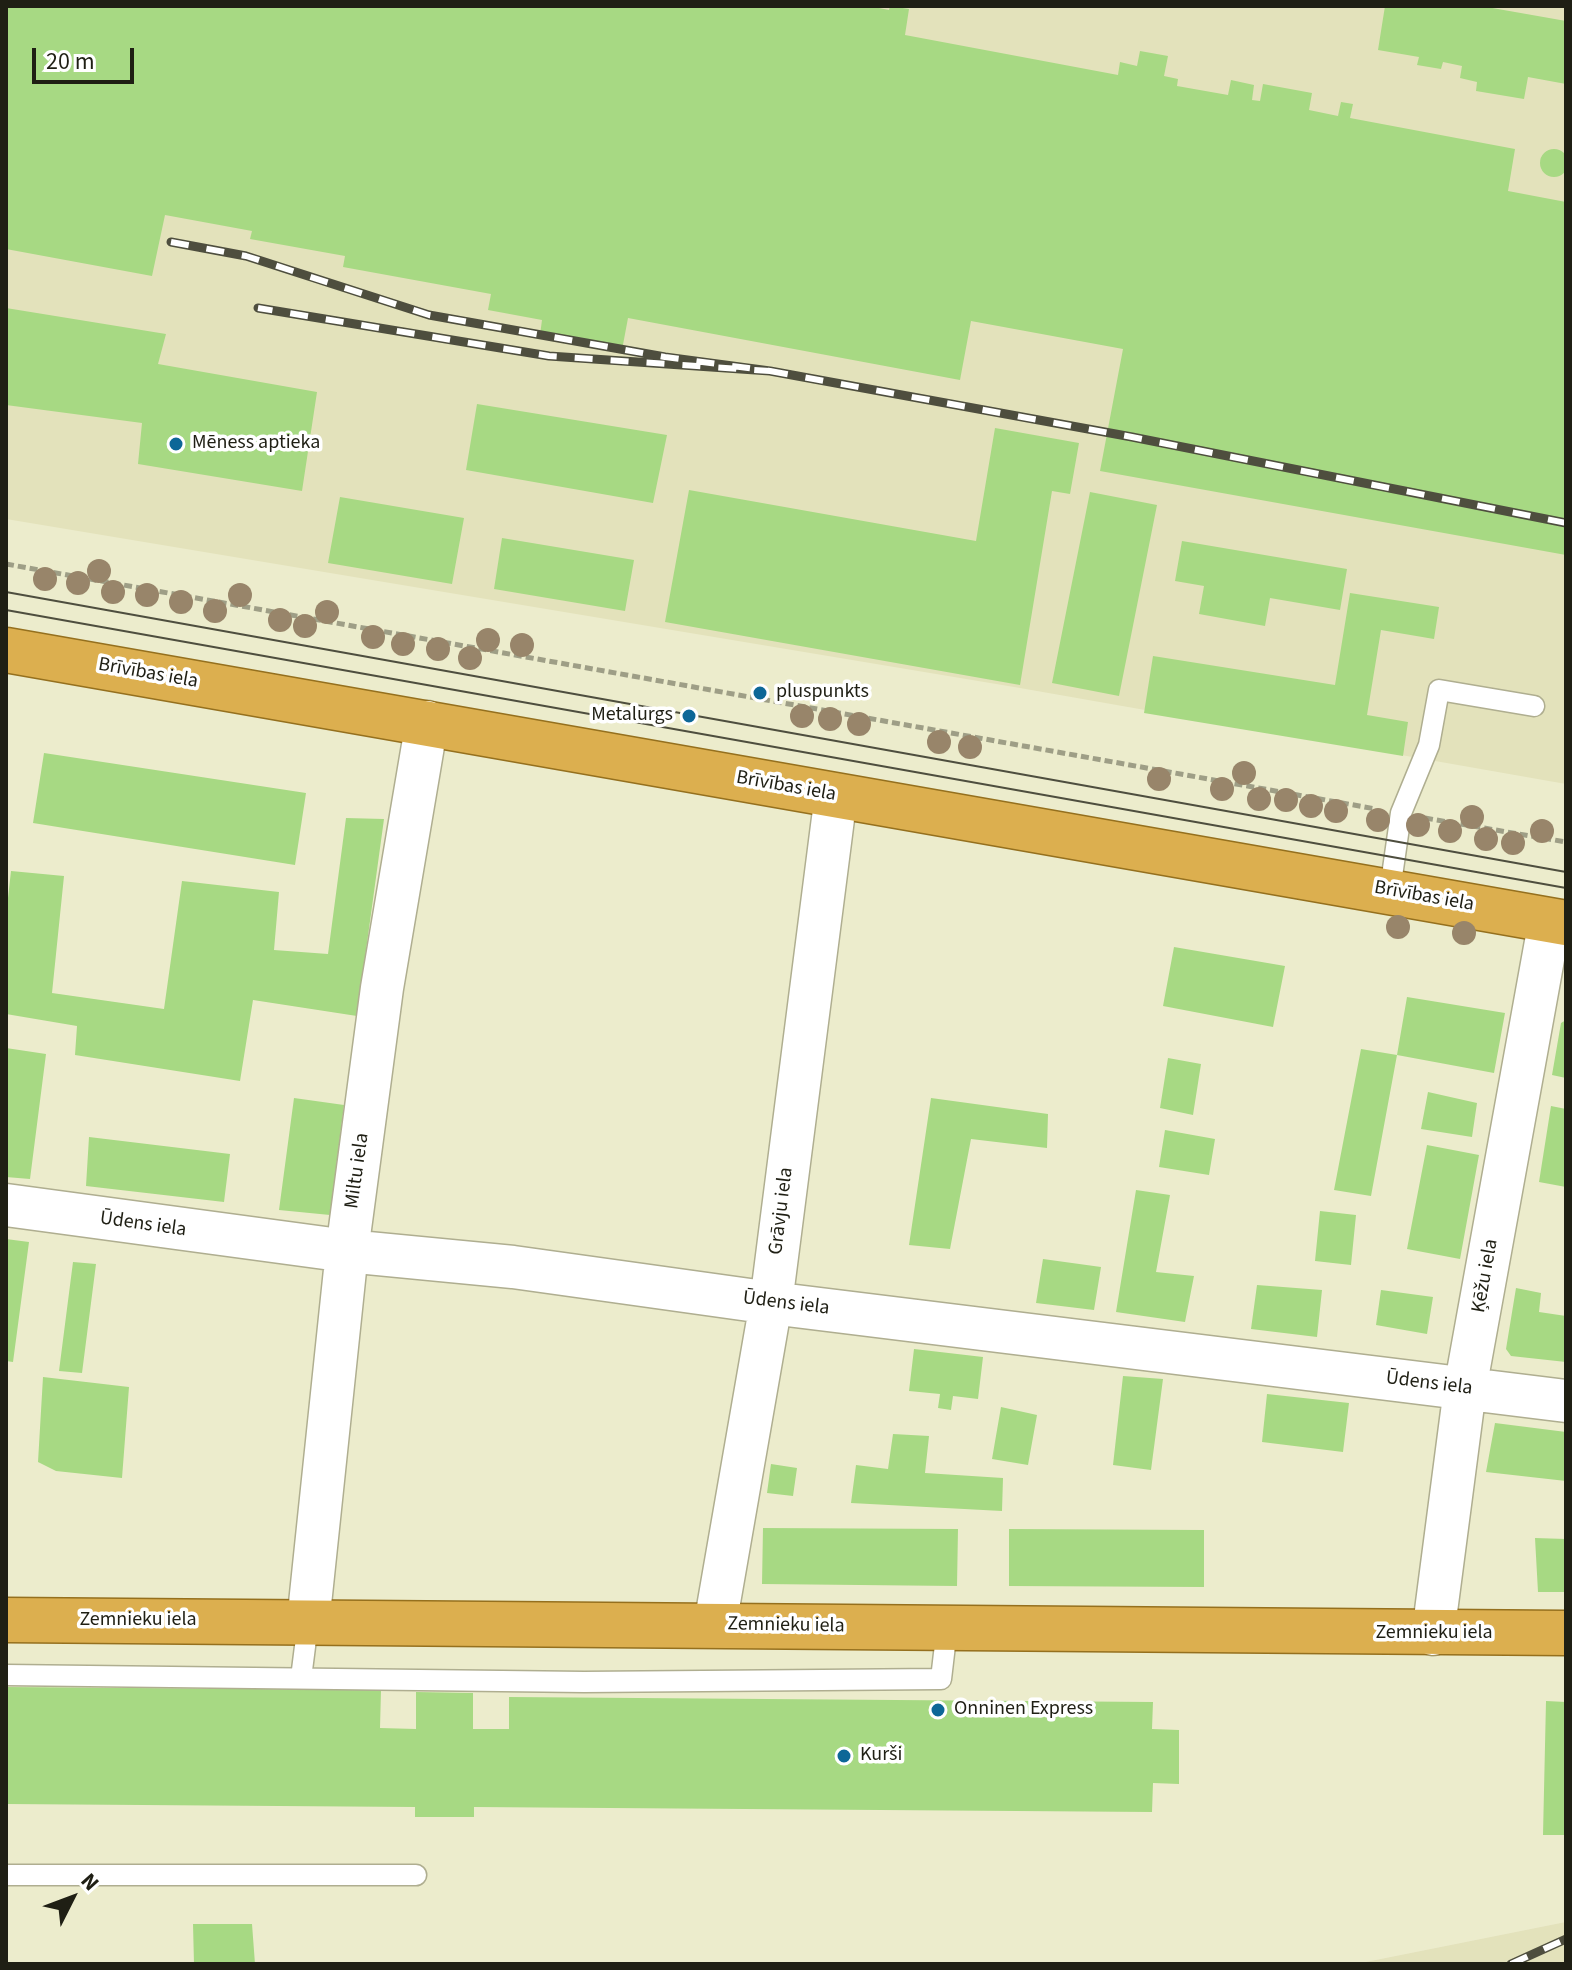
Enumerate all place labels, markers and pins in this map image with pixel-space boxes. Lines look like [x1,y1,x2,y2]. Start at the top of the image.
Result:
place label: Mēness aptieka [192,432,320,456]
marker: Mēness aptieka [167,435,185,453]
place label: pluspunkts [776,681,869,705]
marker: pluspunkts [751,684,769,702]
place label: Metalurgs [591,704,673,728]
marker: Metalurgs [680,707,698,725]
place label: Onninen Express [954,1698,1093,1722]
marker: Onninen Express [929,1701,947,1719]
place label: Kurši [860,1744,902,1768]
marker: Kurši [835,1747,853,1765]

